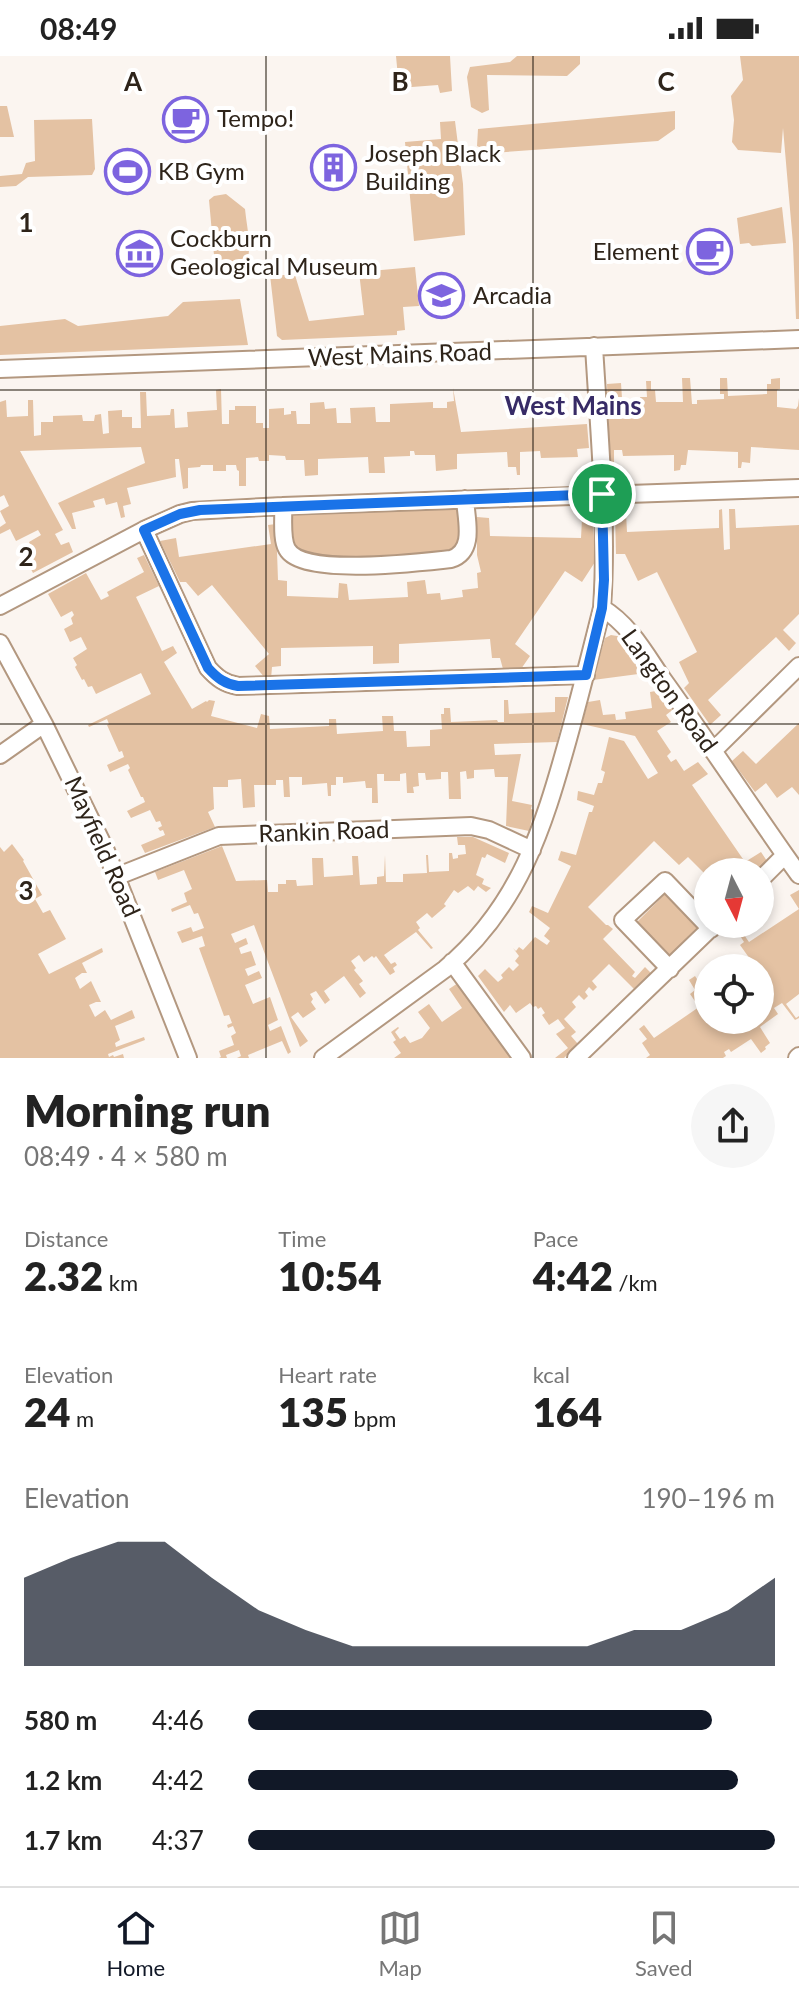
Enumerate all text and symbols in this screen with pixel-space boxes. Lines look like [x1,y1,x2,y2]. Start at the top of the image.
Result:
text: 08:49 [40,10,117,46]
text: A [123,65,143,97]
text: B [391,65,409,97]
text: C [657,65,675,97]
cafe icon: Tempo! [162,95,210,143]
place label: Tempo! [217,103,294,132]
place label: Joseph Black Building [365,138,502,195]
building icon: Joseph Black Building [310,144,358,192]
sports icon: KB Gym [103,148,151,196]
place label: KB Gym [158,156,245,185]
text: 1 [18,206,34,238]
place label: Cockburn Geological Museum [170,223,378,280]
cafe icon: Element [686,228,734,276]
museum icon: Cockburn Geological Museum [115,229,163,277]
place label: Element [593,236,679,265]
school or university icon: Arcadia [418,272,466,320]
place label: Arcadia [473,280,552,309]
street label: West Mains Road [307,336,492,371]
district label: West Mains [504,389,642,421]
pin [568,460,636,528]
icon: arrive [580,472,624,516]
text: 2 [18,540,34,572]
street label: Langton Road [616,623,725,757]
street label: Mayfield Road [59,772,147,921]
street label: Rankin Road [258,814,390,847]
north arrow [694,858,774,938]
map controls [694,858,774,1034]
text: 3 [18,874,34,906]
button: locate [694,954,774,1034]
text: Morning run [24,1084,271,1136]
button: share [691,1084,775,1168]
text: 08:49 · 4 × 580 m [24,1140,228,1172]
text: Distance [24,1225,108,1252]
text: Time [278,1225,326,1252]
text: Pace [533,1225,578,1252]
text: 2.32 [24,1252,103,1300]
text: 10:54 [278,1252,382,1300]
text: 4:42 [533,1252,613,1300]
text: km [103,1269,138,1296]
text: /km [613,1269,658,1296]
text: Elevation [24,1361,113,1388]
text: Heart rate [278,1361,377,1388]
text: kcal [533,1361,570,1388]
text: 24 [24,1388,70,1436]
text: 135 [278,1388,348,1436]
text: 164 [533,1388,602,1436]
text: m [70,1405,94,1432]
text: bpm [348,1405,396,1432]
text: Elevation [24,1482,130,1514]
text: 190–196 m [641,1482,775,1514]
text: 580 m [24,1704,97,1736]
text: 4:46 [152,1704,204,1736]
text: 1.2 km [24,1764,102,1796]
text: 4:42 [152,1764,204,1796]
text: 1.7 km [24,1824,102,1856]
text: 4:37 [152,1824,204,1856]
tab: Home [106,1906,165,1981]
tab: Map [378,1906,422,1981]
tab: Saved [635,1906,692,1981]

